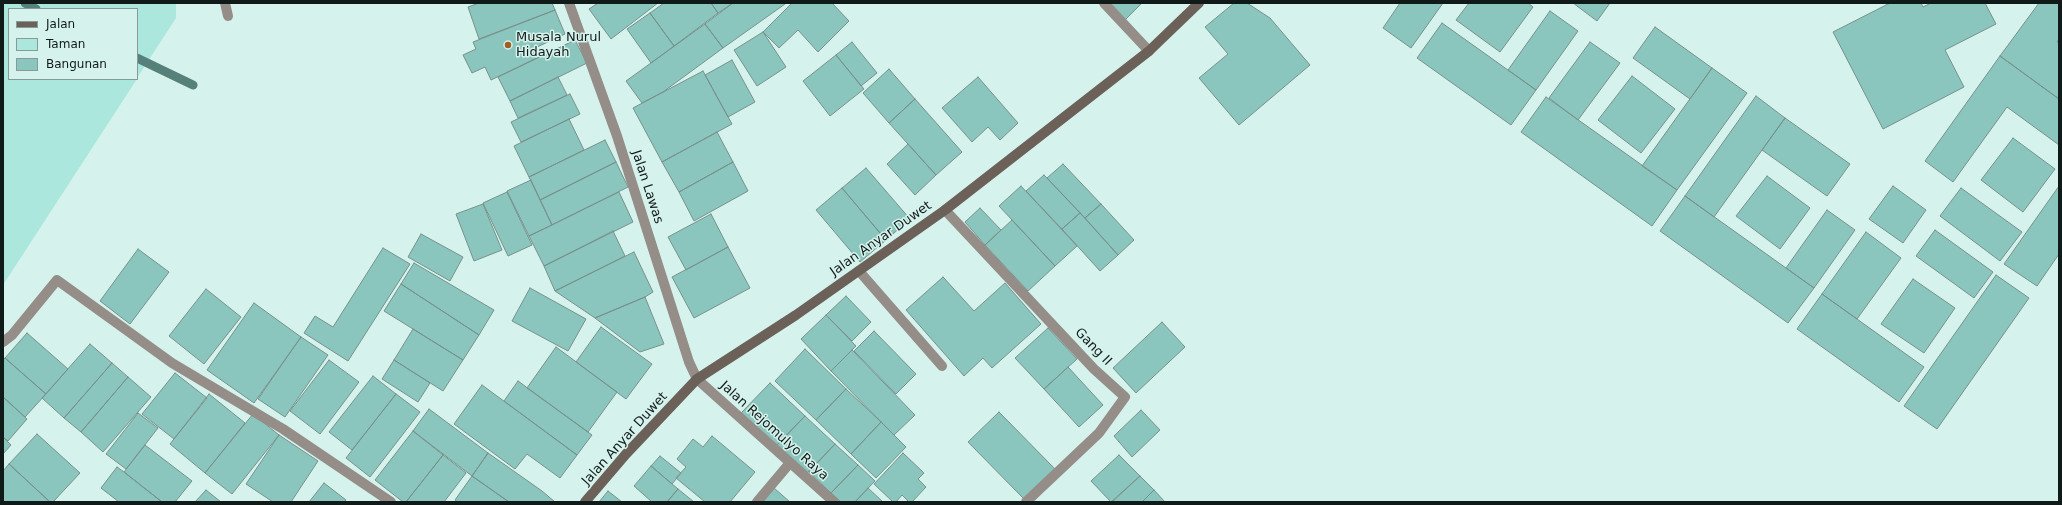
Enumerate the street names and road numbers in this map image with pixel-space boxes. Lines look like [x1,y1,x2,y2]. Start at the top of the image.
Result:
street label: Jalan Lawas [628,148,666,226]
street label: Jalan Anyar Duwet [827,198,935,280]
street label: Gang II [1071,325,1115,369]
street label: Jalan Rejomulyo Raya [717,378,831,484]
street label: Jalan Anyar Duwet [579,389,671,489]

